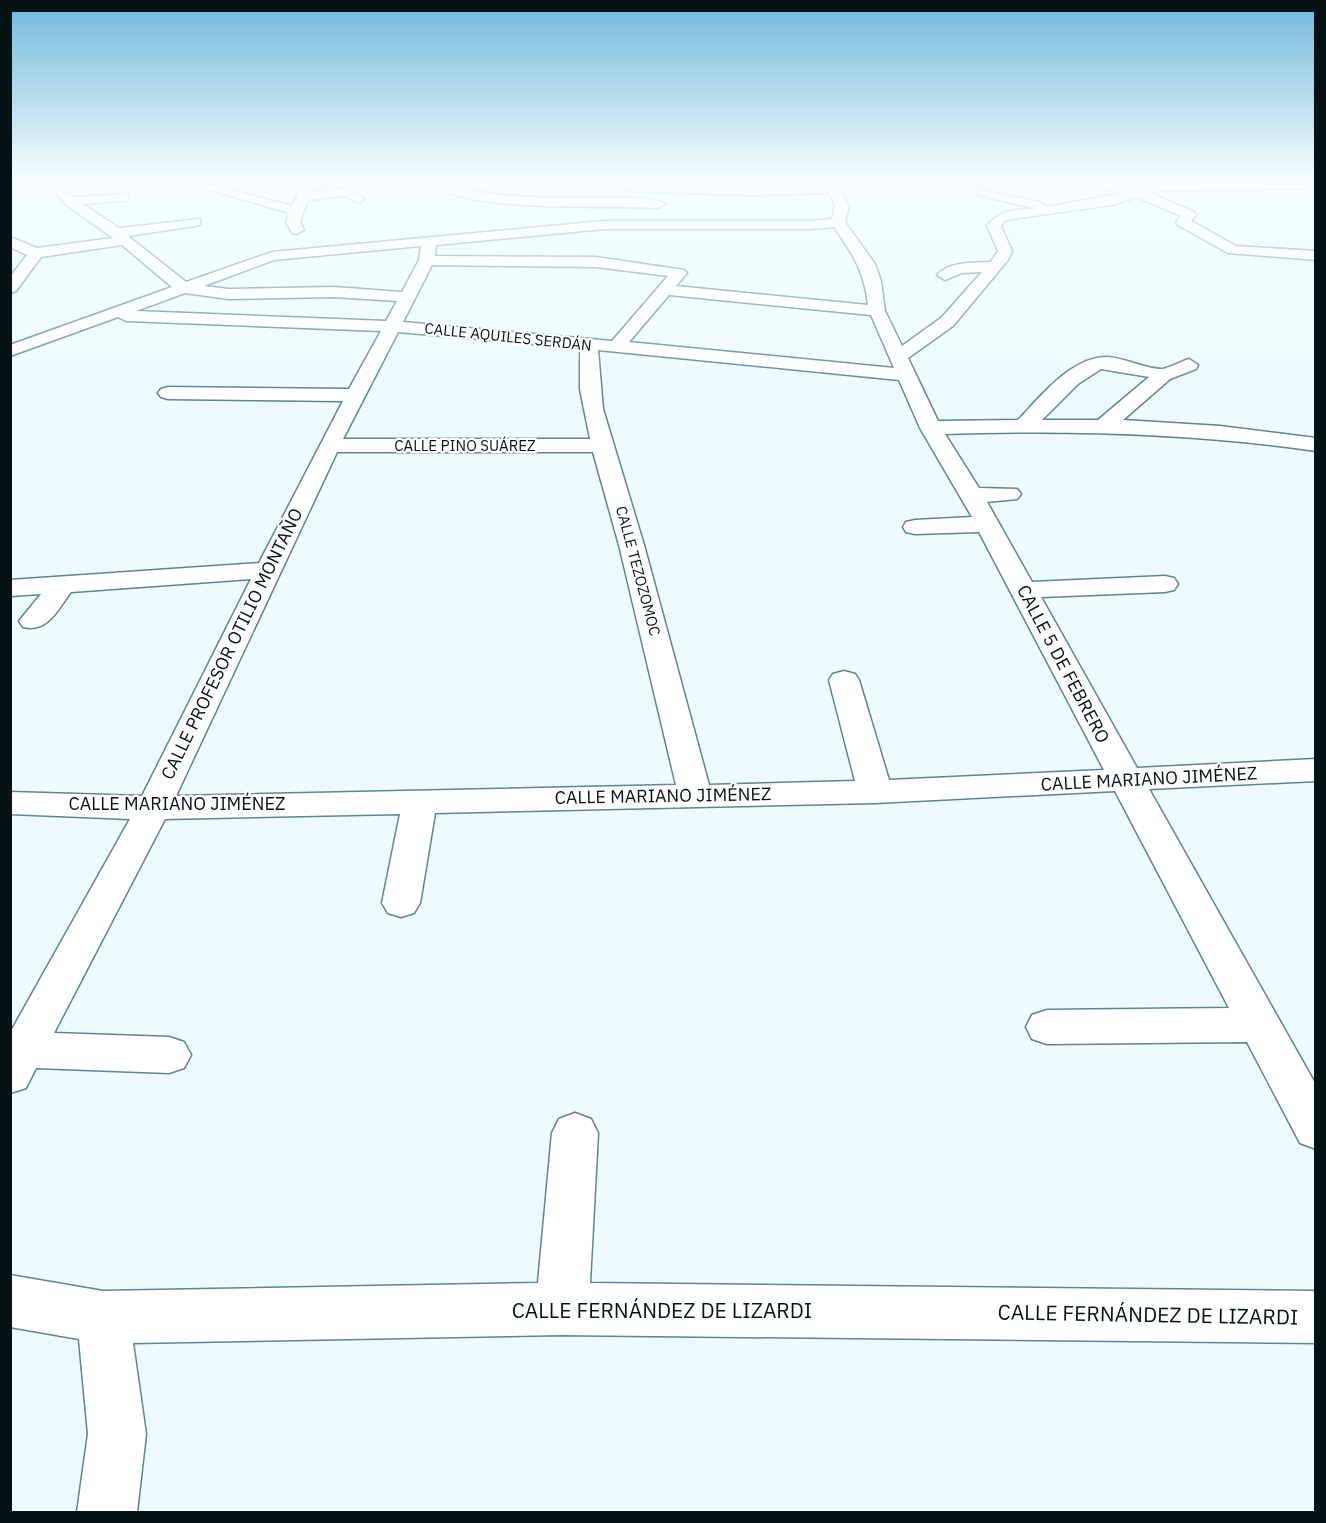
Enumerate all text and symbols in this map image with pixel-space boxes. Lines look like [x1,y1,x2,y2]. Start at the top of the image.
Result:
street label: CALLE AQUILES SERDÁN [423,318,593,355]
street label: CALLE PINO SUÁREZ [394,436,536,455]
street label: CALLE PROFESOR OTILIO MONTAÑO [156,504,307,783]
street label: CALLE TEZOZOMOC [612,504,665,638]
street label: CALLE 5 DE FEBRERO [1012,581,1115,747]
street label: CALLE MARIANO JIMÉNEZ [1040,761,1258,796]
street label: CALLE MARIANO JIMÉNEZ [554,782,772,809]
street label: CALLE MARIANO JIMÉNEZ [69,792,285,815]
street label: CALLE FERNÁNDEZ DE LIZARDI [512,1296,812,1324]
street label: CALLE FERNÁNDEZ DE LIZARDI [998,1297,1299,1331]

